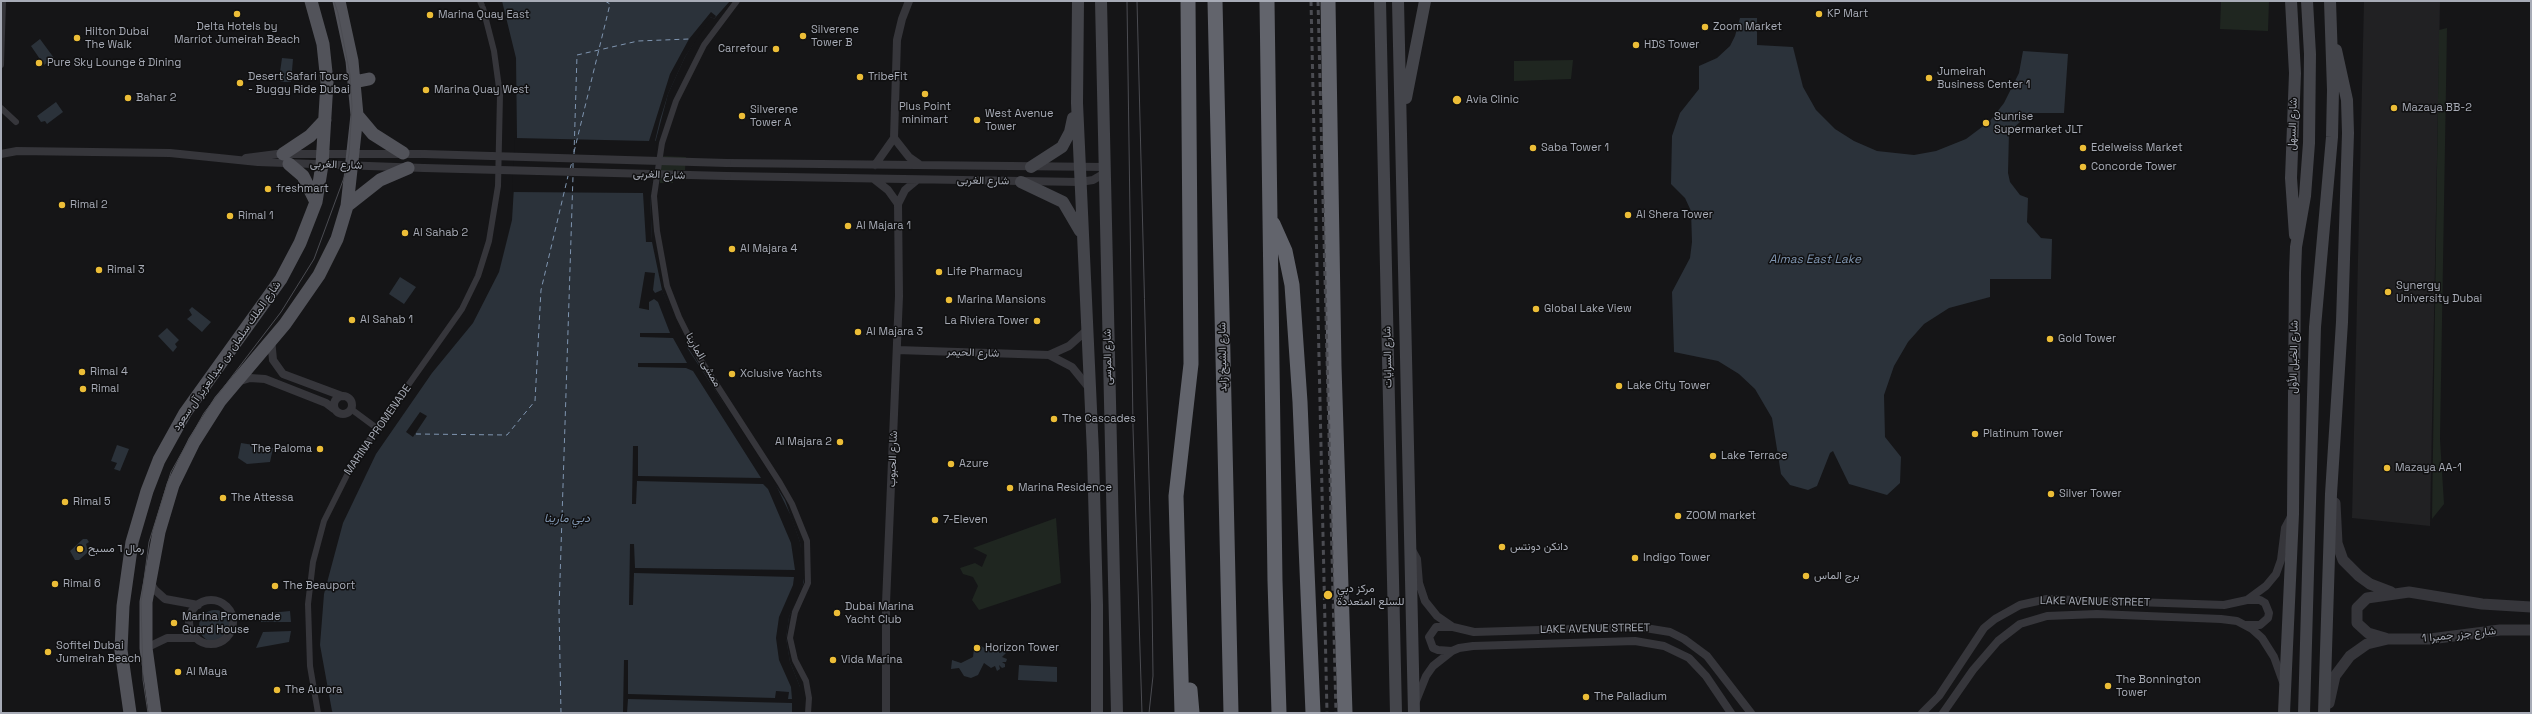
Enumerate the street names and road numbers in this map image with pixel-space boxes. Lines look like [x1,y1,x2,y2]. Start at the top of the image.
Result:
street label: شارع السهل [2285,97,2301,151]
street label: شارع الغربى [310,157,362,173]
street label: شارع الغربى [633,167,685,183]
street label: شارع الغربى [957,174,1009,188]
street label: شارع الملك سلمان بن عبدالعزيز آل سعود [170,279,284,433]
street label: شارع الخيل الأول [2287,320,2301,394]
street label: شارع الشيخ زايد [1216,322,1230,392]
street label: شارع السرايات [1381,326,1395,388]
street label: شارع المرسى [1101,329,1115,385]
street label: ممشى المارينا [682,331,724,389]
street label: شارع الحيمر [946,345,1000,361]
street label: MARINA PROMENADE [342,382,414,478]
street label: شارع الحبوب [885,431,901,487]
street label: LAKE AVENUE STREET [2040,594,2150,610]
street label: LAKE AVENUE STREET [1540,621,1650,637]
street label: شارع جزر جميرا 1 [2421,625,2497,645]

